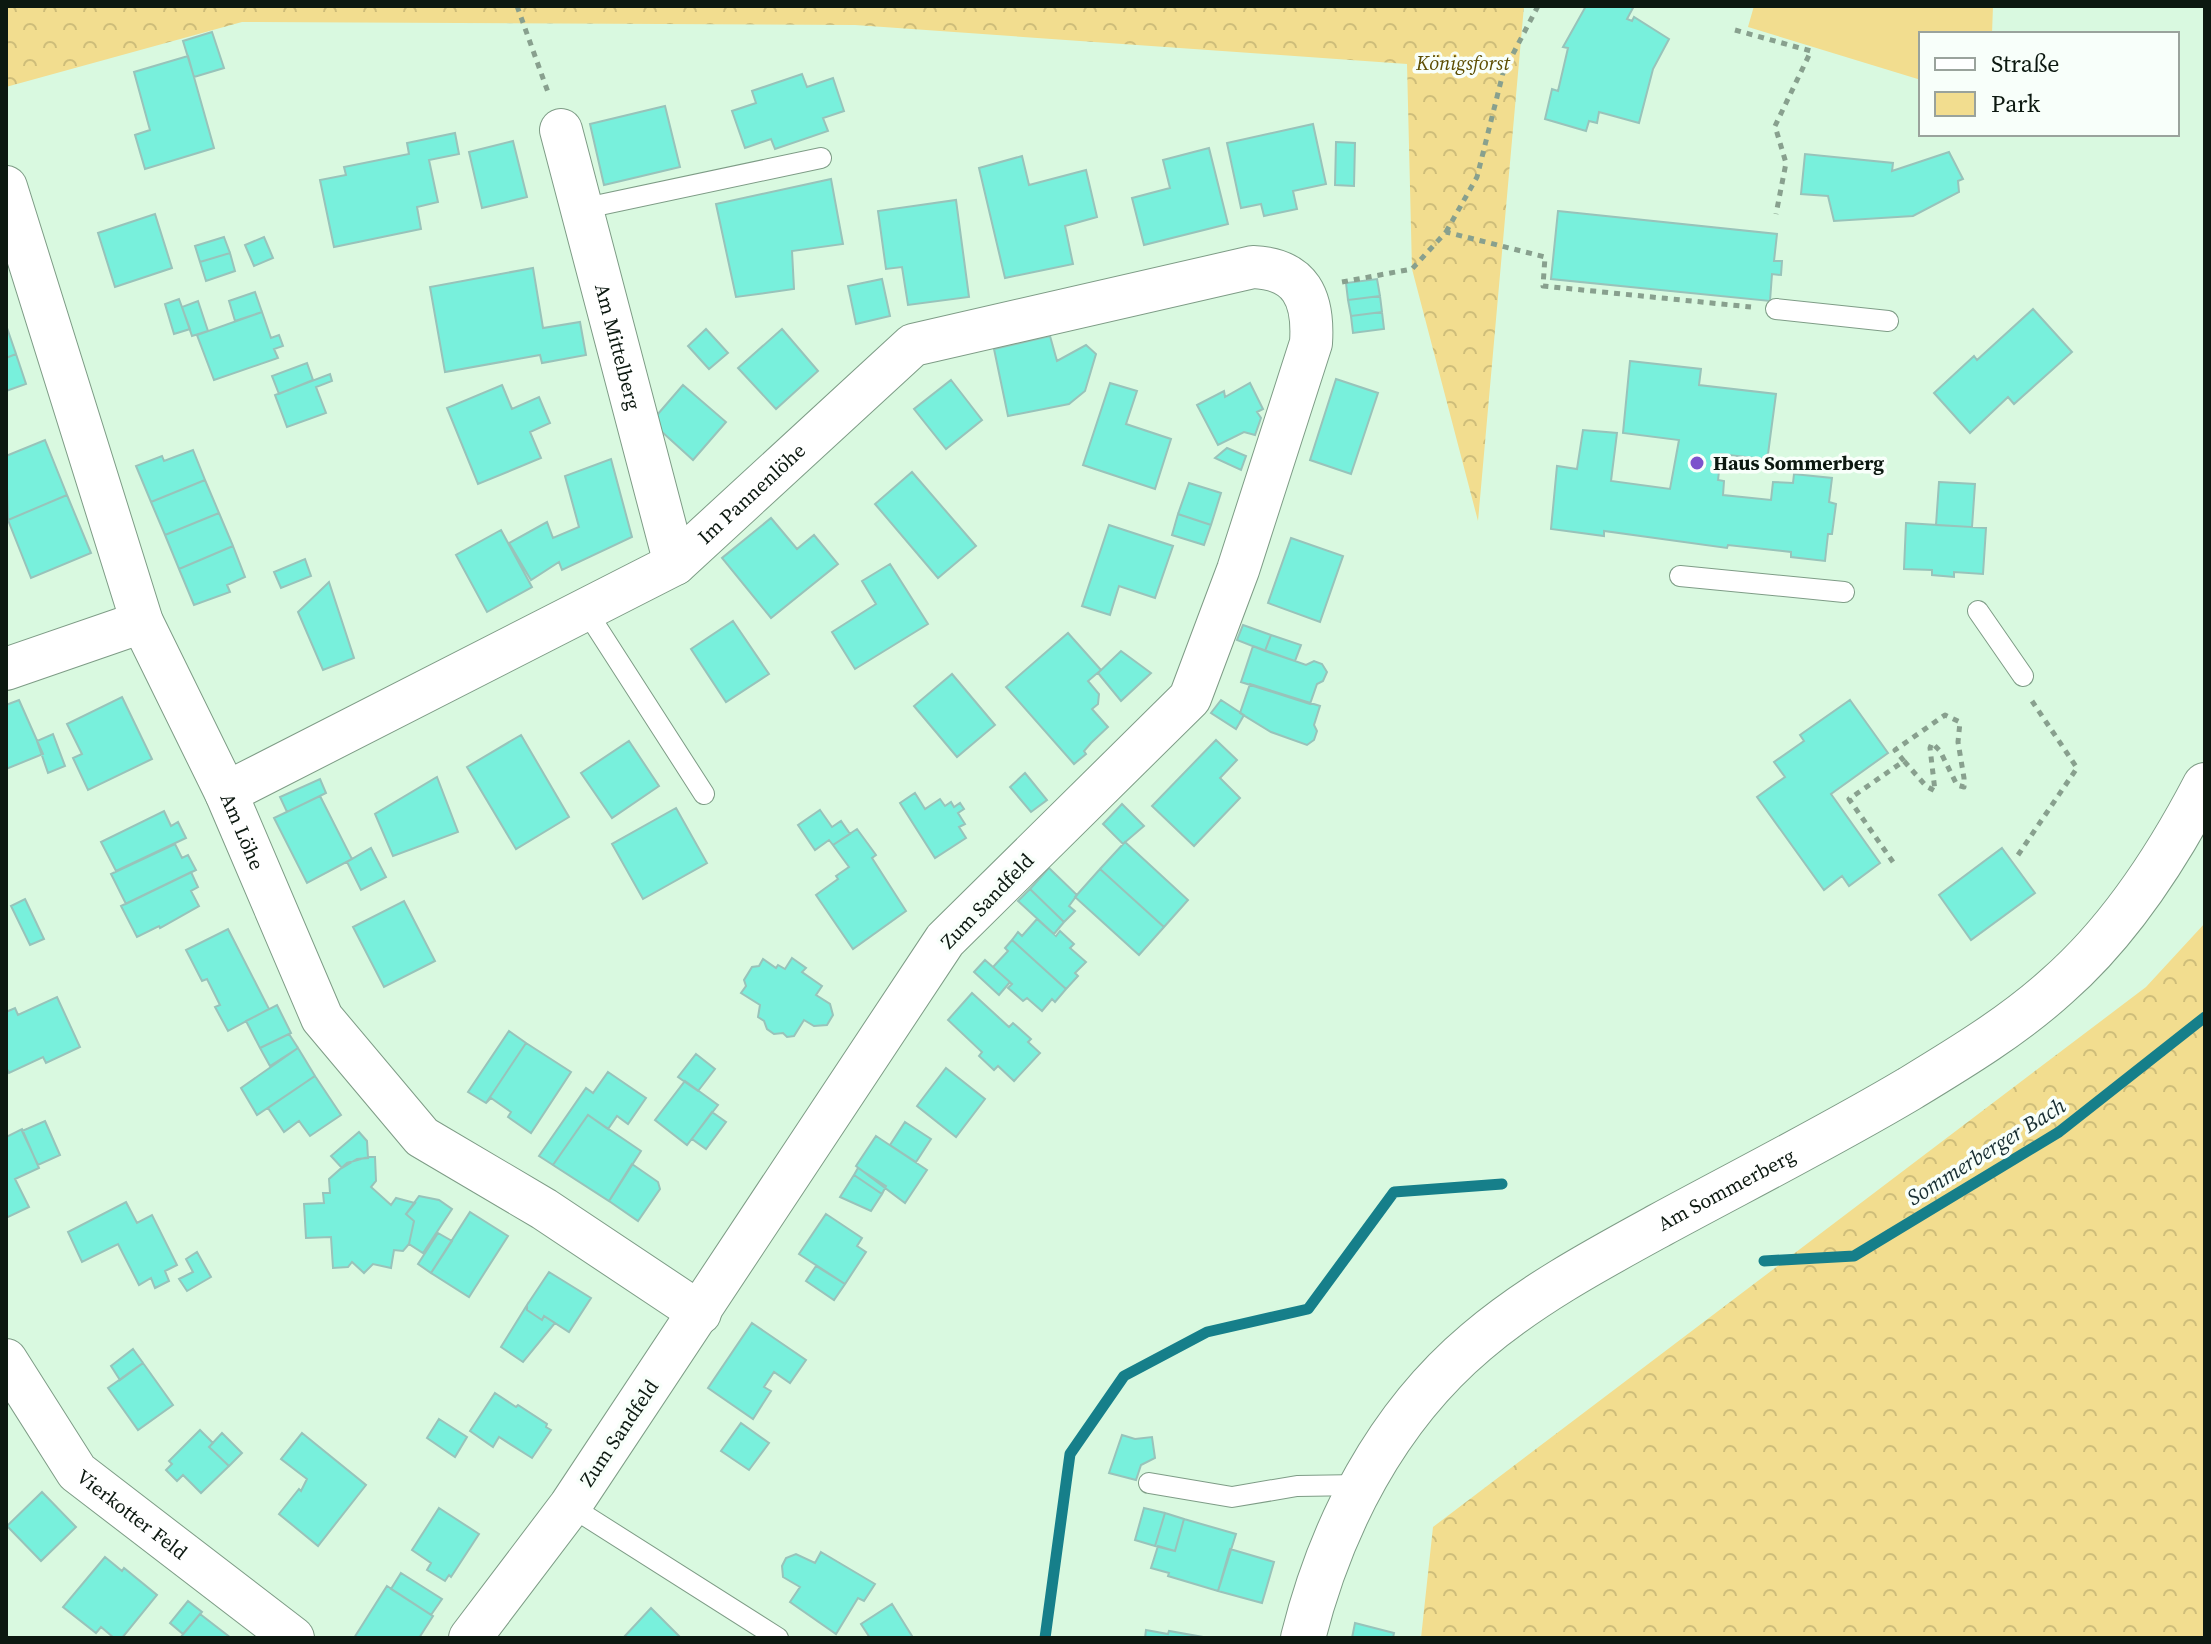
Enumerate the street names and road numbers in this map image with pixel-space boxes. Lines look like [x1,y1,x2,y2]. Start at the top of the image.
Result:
street label: Am Mittelberg [588,280,648,413]
street label: Im Pannenlöhe [691,437,812,550]
street label: Am Löhe [214,789,271,874]
street label: Zum Sandfeld [934,847,1040,955]
street label: Am Sommerberg [1653,1141,1800,1238]
street label: Zum Sandfeld [573,1374,665,1492]
street label: Vierkotter Feld [71,1463,194,1566]

